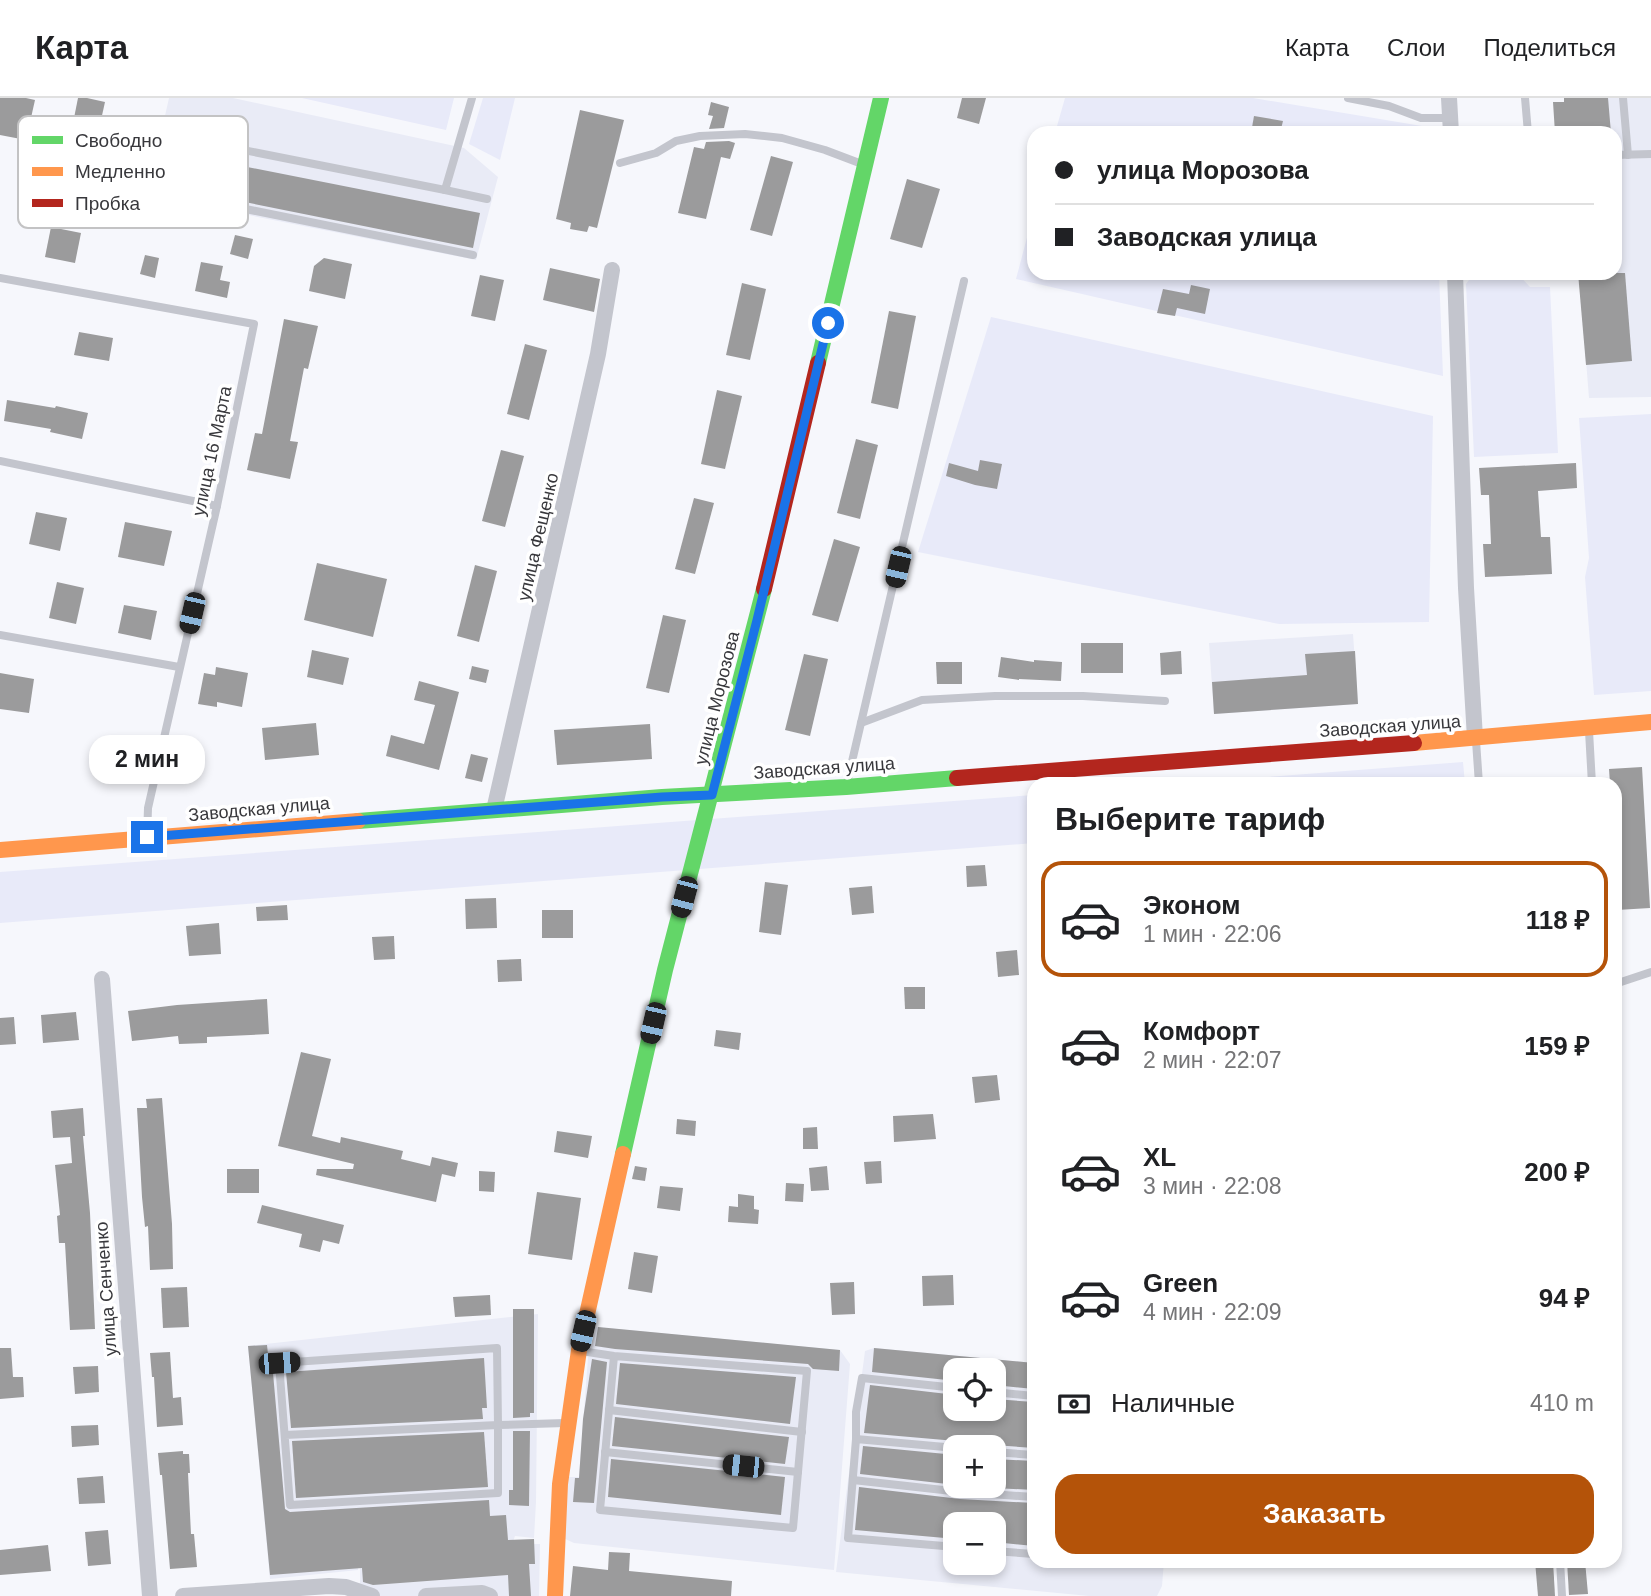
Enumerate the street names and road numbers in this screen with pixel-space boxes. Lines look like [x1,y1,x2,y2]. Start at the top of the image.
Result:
street label: улица 16 Марта [188,383,236,518]
street label: улица Фещенко [514,471,562,603]
street label: улица Морозова [691,628,744,767]
street label: Заводская улица [1319,711,1462,741]
street label: Заводская улица [753,753,896,783]
street label: Заводская улица [187,793,332,825]
street label: улица Сенченко [91,1221,121,1357]

